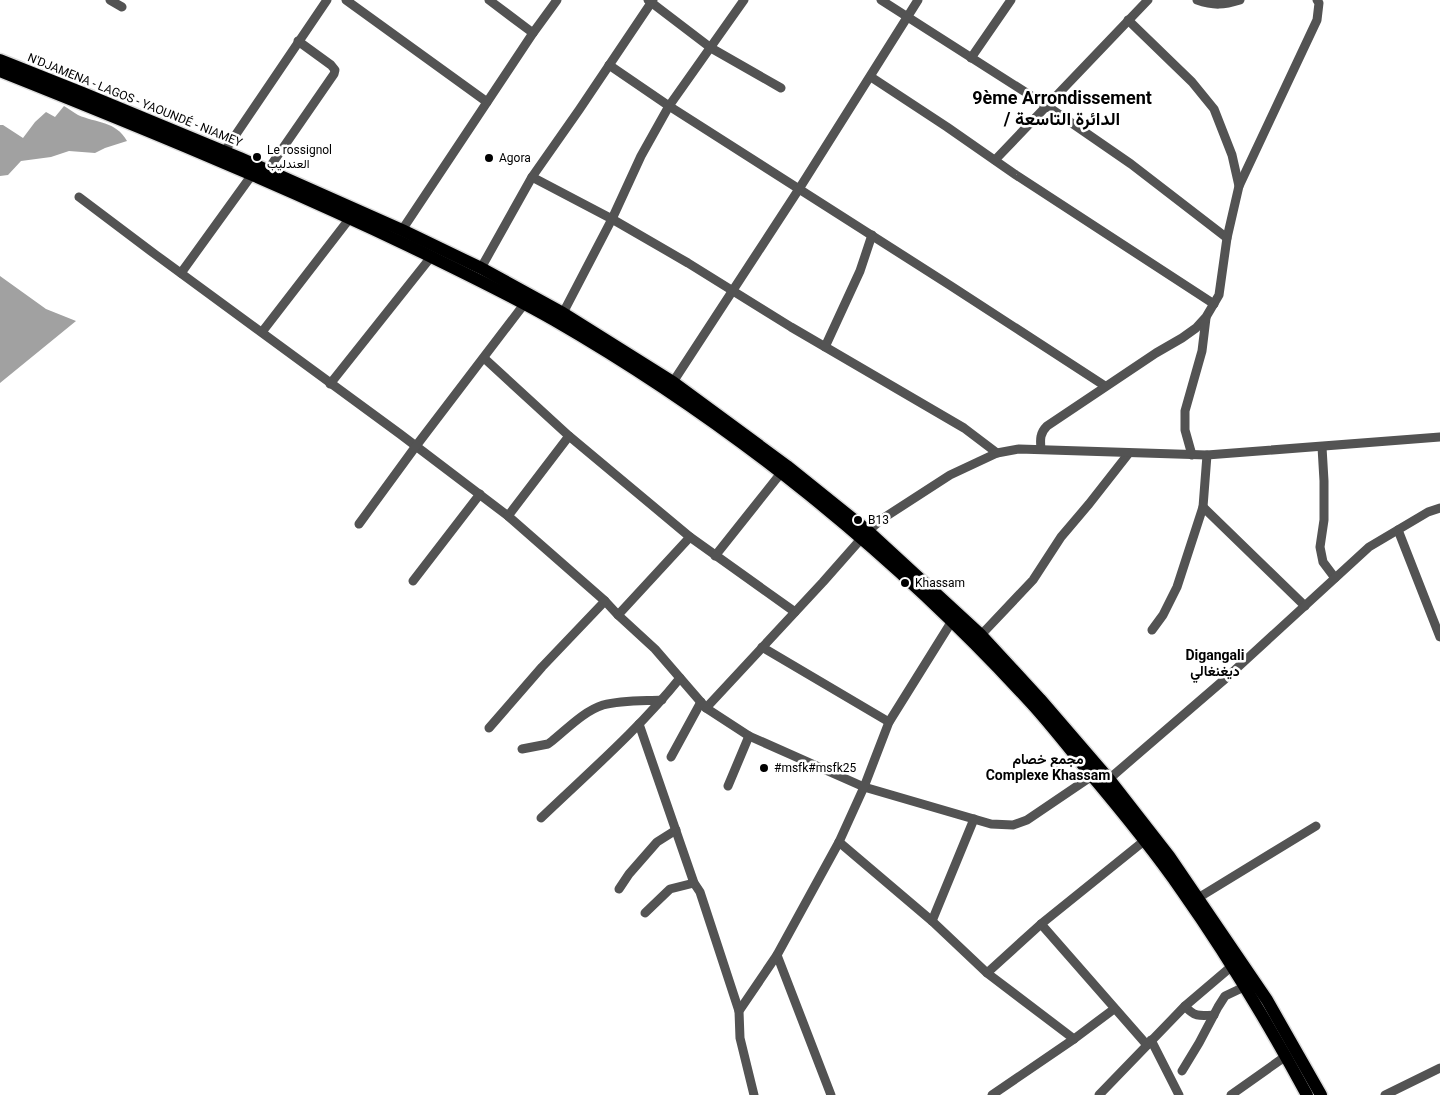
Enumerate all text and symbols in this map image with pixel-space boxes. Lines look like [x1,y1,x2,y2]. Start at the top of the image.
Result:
street label: N'DJAMENA - LAGOS - YAOUNDÉ - NIAMEY [26,49,246,150]
district label: 9ème Arrondissement / الدائرة التاسعة [972,87,1152,130]
place label: Le rossignol العندليب [267,143,332,171]
marker: Le rossignol العندليب [251,151,263,163]
place label: Agora [499,151,531,165]
marker: Agora [483,152,495,164]
place label: B13 [868,513,889,527]
marker: B13 [852,514,864,526]
place label: Khassam [915,576,965,590]
marker: Khassam [899,577,911,589]
district label: Digangali ديغنغالي [1185,647,1245,683]
district label: مجمع خصام Complexe Khassam [986,751,1110,783]
place label: #msfk#msfk25 [774,761,856,775]
marker: #msfk#msfk25 [758,762,770,774]

